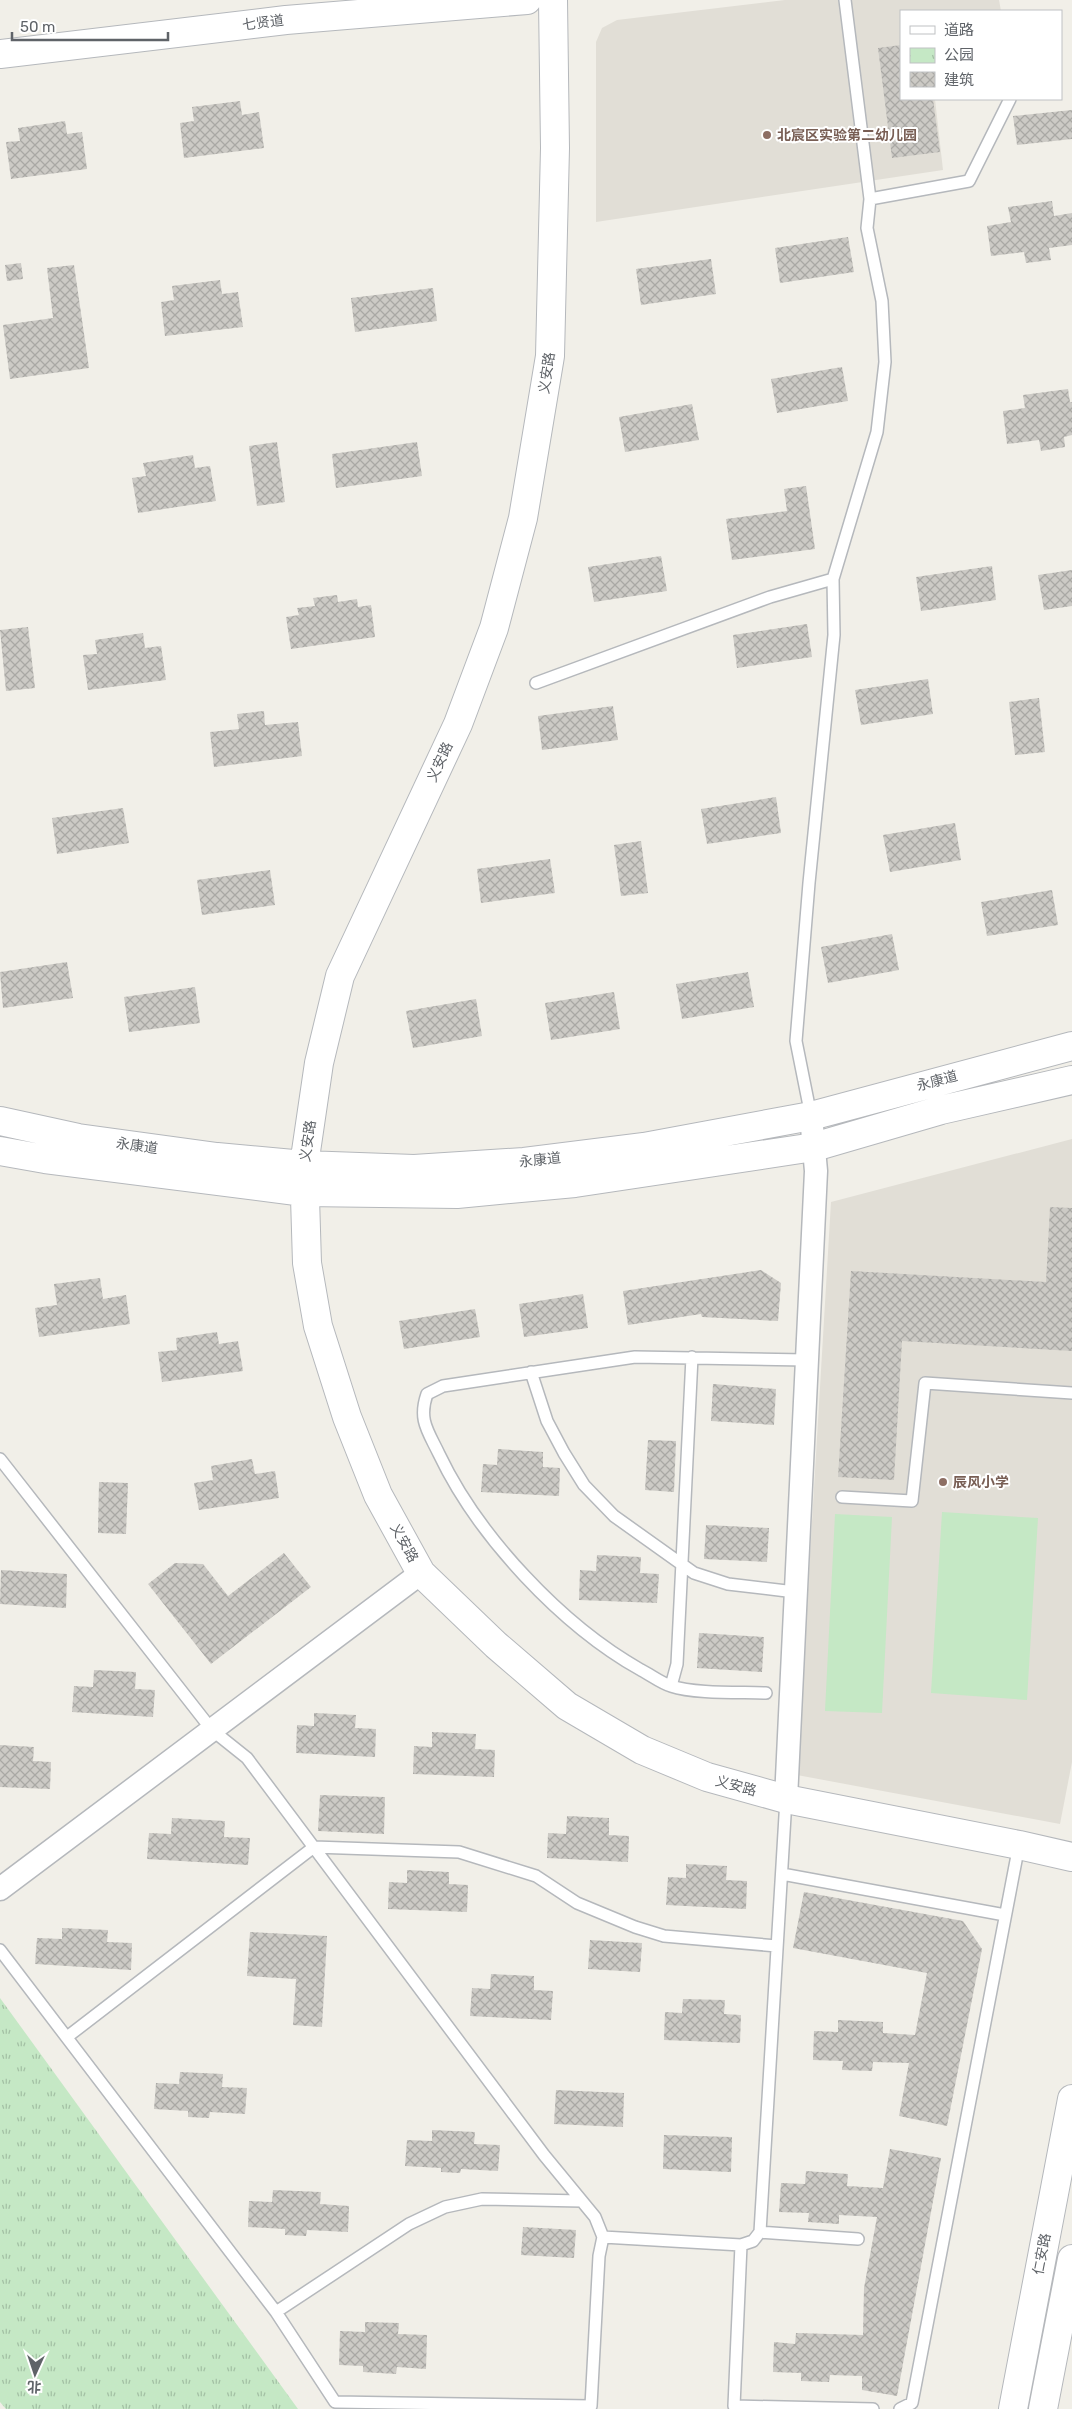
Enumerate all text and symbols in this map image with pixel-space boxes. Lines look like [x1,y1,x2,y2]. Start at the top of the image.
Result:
scale bar [12,10,169,42]
legend [900,10,1062,100]
street label: 七贤道 [241,12,285,34]
text: 50 m [20,18,55,36]
text: 道路 [944,21,974,39]
text: 公园 [944,46,974,64]
text: 建筑 [944,71,974,89]
place label: 北宸区实验第二幼儿园 [777,127,917,144]
marker: 北宸区实验第二幼儿园 [761,129,773,141]
street label: 义安路 [536,351,558,395]
street label: 义安路 [423,739,457,785]
street label: 永康道 [915,1067,959,1095]
street label: 义安路 [297,1119,319,1163]
street label: 永康道 [115,1135,159,1157]
street label: 永康道 [518,1149,562,1171]
place label: 辰风小学 [953,1474,1009,1491]
marker: 辰风小学 [937,1476,949,1488]
street label: 义安路 [386,1521,422,1565]
street label: 义安路 [714,1772,758,1800]
street label: 仁安路 [1030,2232,1054,2276]
north arrow [10,2349,60,2399]
text: 北 [27,2378,42,2395]

